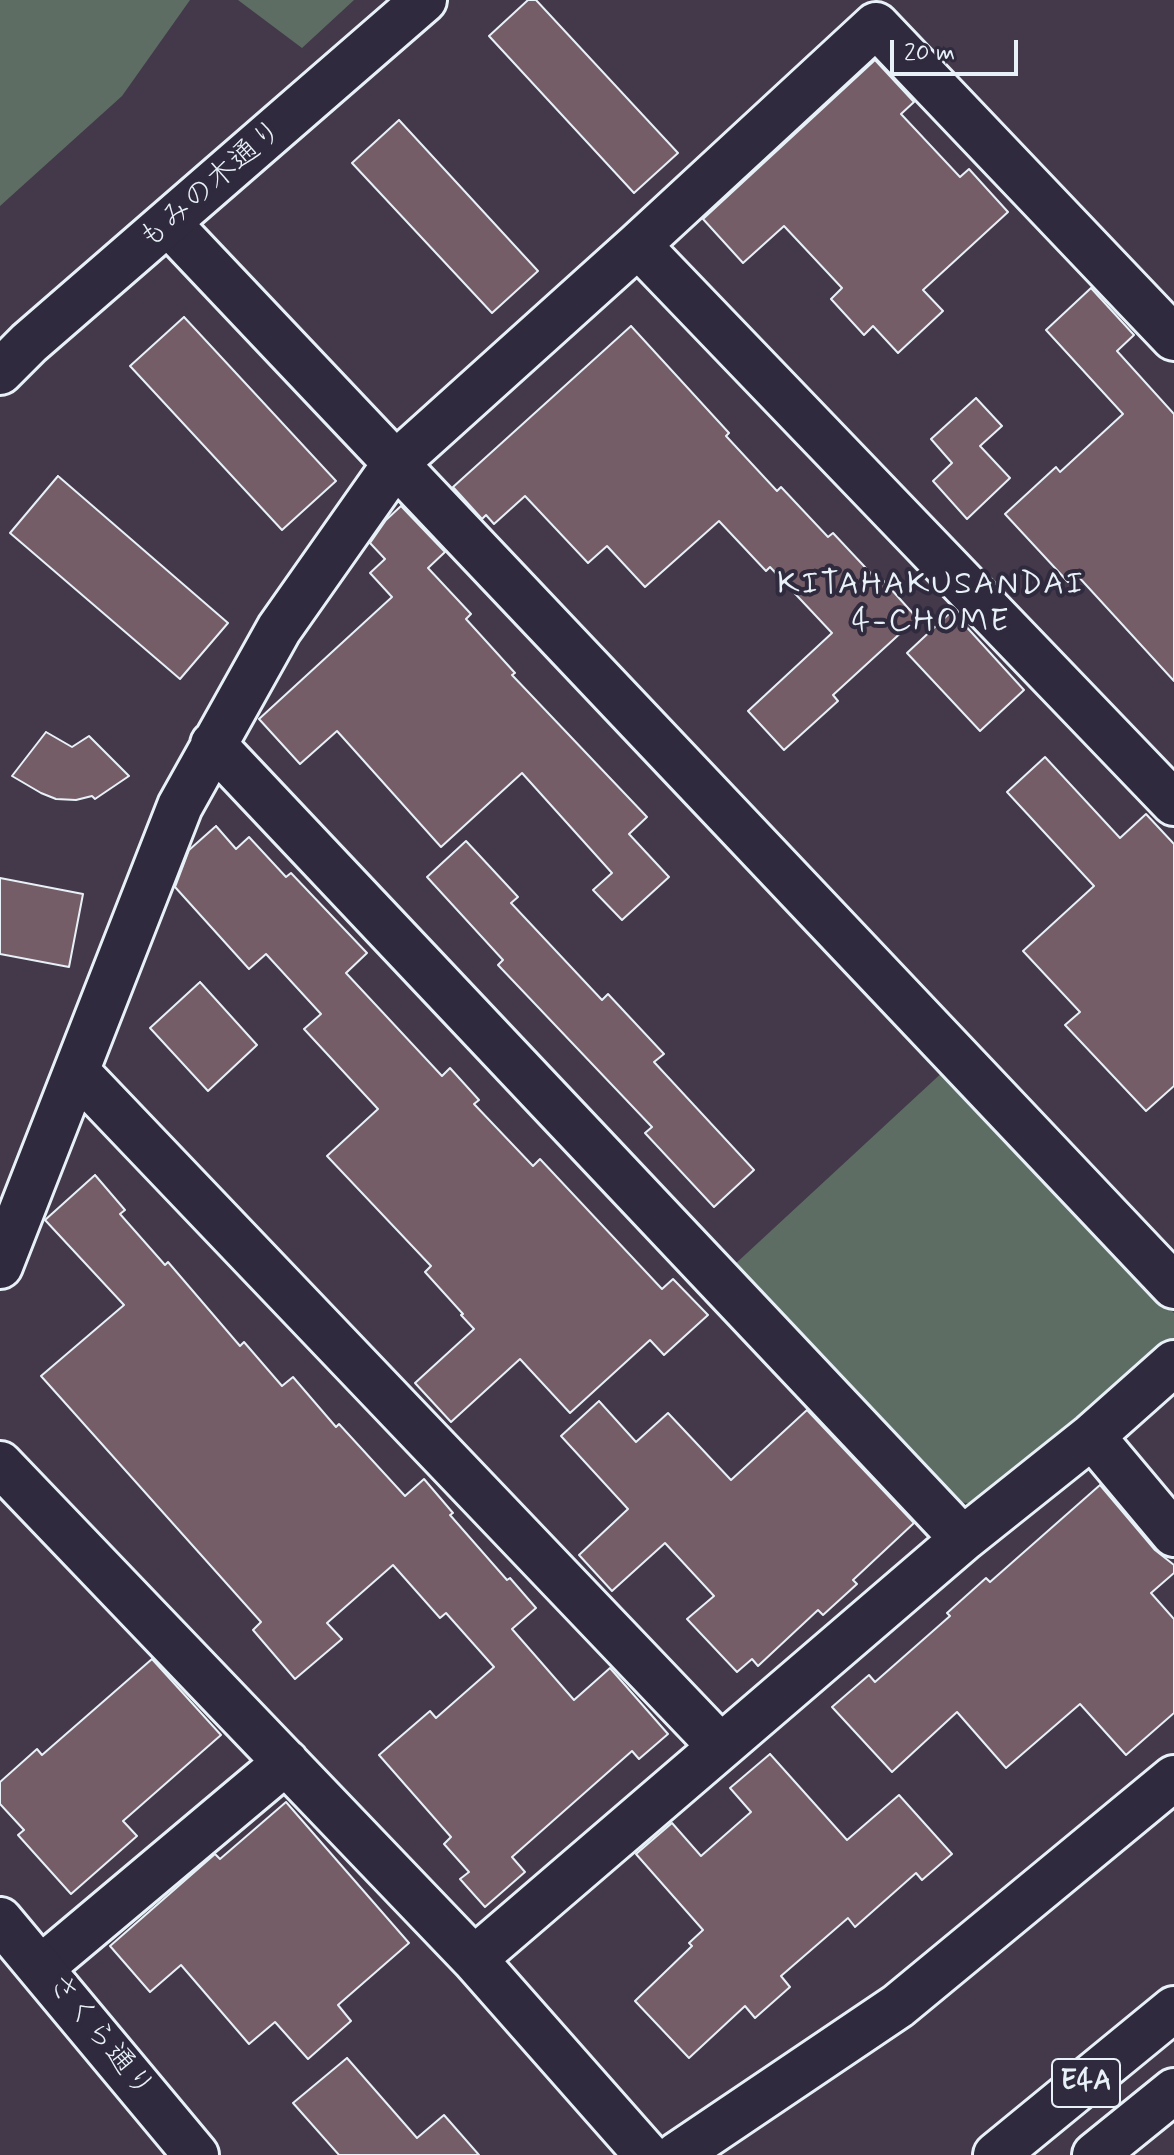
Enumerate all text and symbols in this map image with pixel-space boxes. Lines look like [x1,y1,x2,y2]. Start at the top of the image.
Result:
scale bar [894,24,1022,74]
text: 20 m [904,38,955,69]
street label: もみの木通り [132,113,292,259]
district label: KITAHAKUSANDAI 4-CHOME [777,567,1085,642]
street label: さくら通り [38,1967,160,2107]
road number: E4A [1052,2059,1120,2107]

